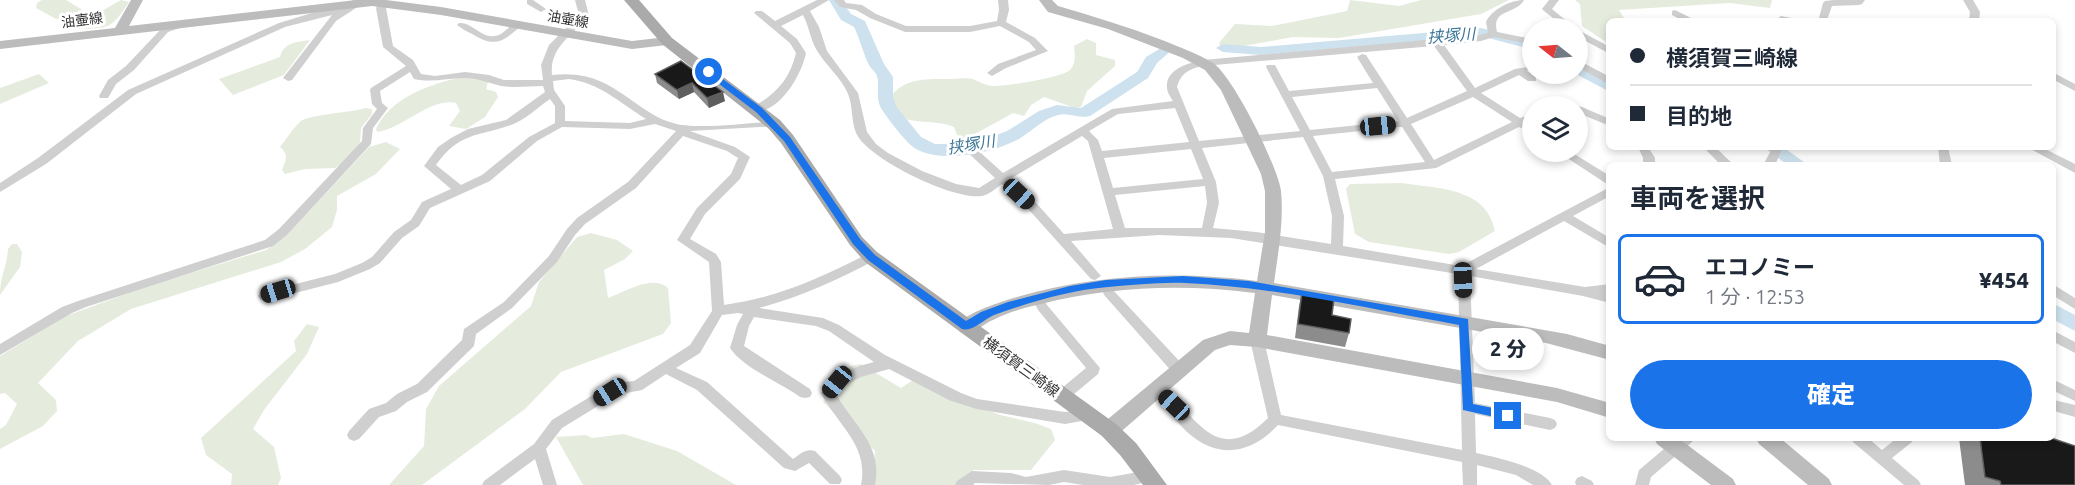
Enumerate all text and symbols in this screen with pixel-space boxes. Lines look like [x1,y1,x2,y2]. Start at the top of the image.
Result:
street label: 油壷線 [546,7,590,31]
street label: 油壷線 [60,10,104,30]
north arrow [1522,18,1588,84]
map controls [1522,18,1588,162]
water label: 挟塚川 [1426,24,1478,46]
text: 横須賀三崎線 [1666,45,1798,70]
route start [695,58,722,85]
button: layers [1522,96,1588,162]
text: 目的地 [1666,103,1732,128]
car [1359,115,1397,137]
water label: 挟塚川 [946,131,998,157]
car [1000,175,1038,213]
text: 車両を選択 [1630,183,1765,213]
icon: car [1633,252,1687,306]
text: エコノミー [1705,254,1815,279]
car [1453,262,1473,298]
text: ¥454 [1979,267,2029,292]
car [258,277,298,305]
text: 1 分 · 12:53 [1705,285,1805,308]
callout: 2 分 [1472,329,1544,371]
street label: 横須賀三崎線 [980,333,1063,400]
text: 2 分 [1490,337,1526,360]
button: 確定 [1630,360,2032,429]
car [819,362,855,402]
car [590,375,630,409]
car [1155,386,1193,424]
route end [1494,402,1521,429]

